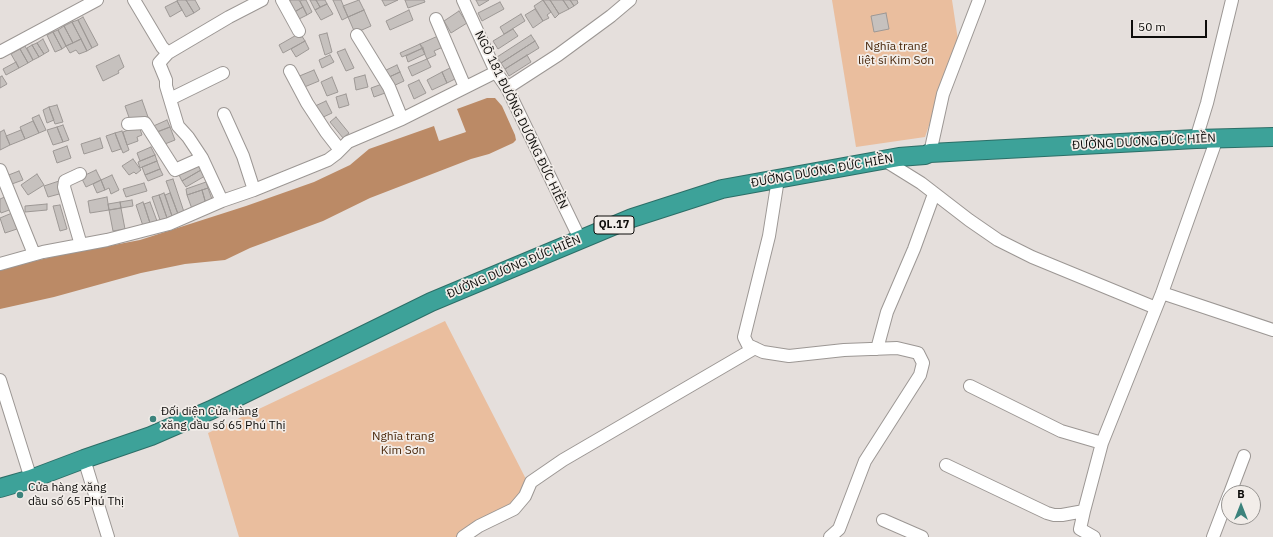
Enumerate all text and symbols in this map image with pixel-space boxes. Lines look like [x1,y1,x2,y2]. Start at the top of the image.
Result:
scale bar [1133,12,1209,38]
text: 50 m [1138,19,1166,34]
street label: NGÕ 181 ĐƯỜNG DƯƠNG ĐỨC HIỀN [471,29,571,211]
park label: Nghĩa trang liệt sĩ Kim Sơn [858,40,934,68]
street label: ĐƯỜNG DƯƠNG ĐỨC HIỀN [1072,131,1216,153]
street label: ĐƯỜNG DƯƠNG ĐỨC HIỀN [750,151,894,191]
road number: QL.17 [594,216,634,234]
street label: ĐƯỜNG DƯƠNG ĐỨC HIỀN [445,232,583,302]
place label: Đối diện Cửa hàng xăng dầu số 65 Phú Thị [161,405,286,433]
marker: Đối diện Cửa hàng xăng dầu số 65 Phú Thị [148,414,158,424]
park label: Nghĩa trang Kim Sơn [372,430,434,458]
place label: Cửa hàng xăng dầu số 65 Phú Thị [28,481,124,509]
north arrow [1221,485,1261,525]
text: B [1237,487,1245,501]
marker: Cửa hàng xăng dầu số 65 Phú Thị [15,490,25,500]

